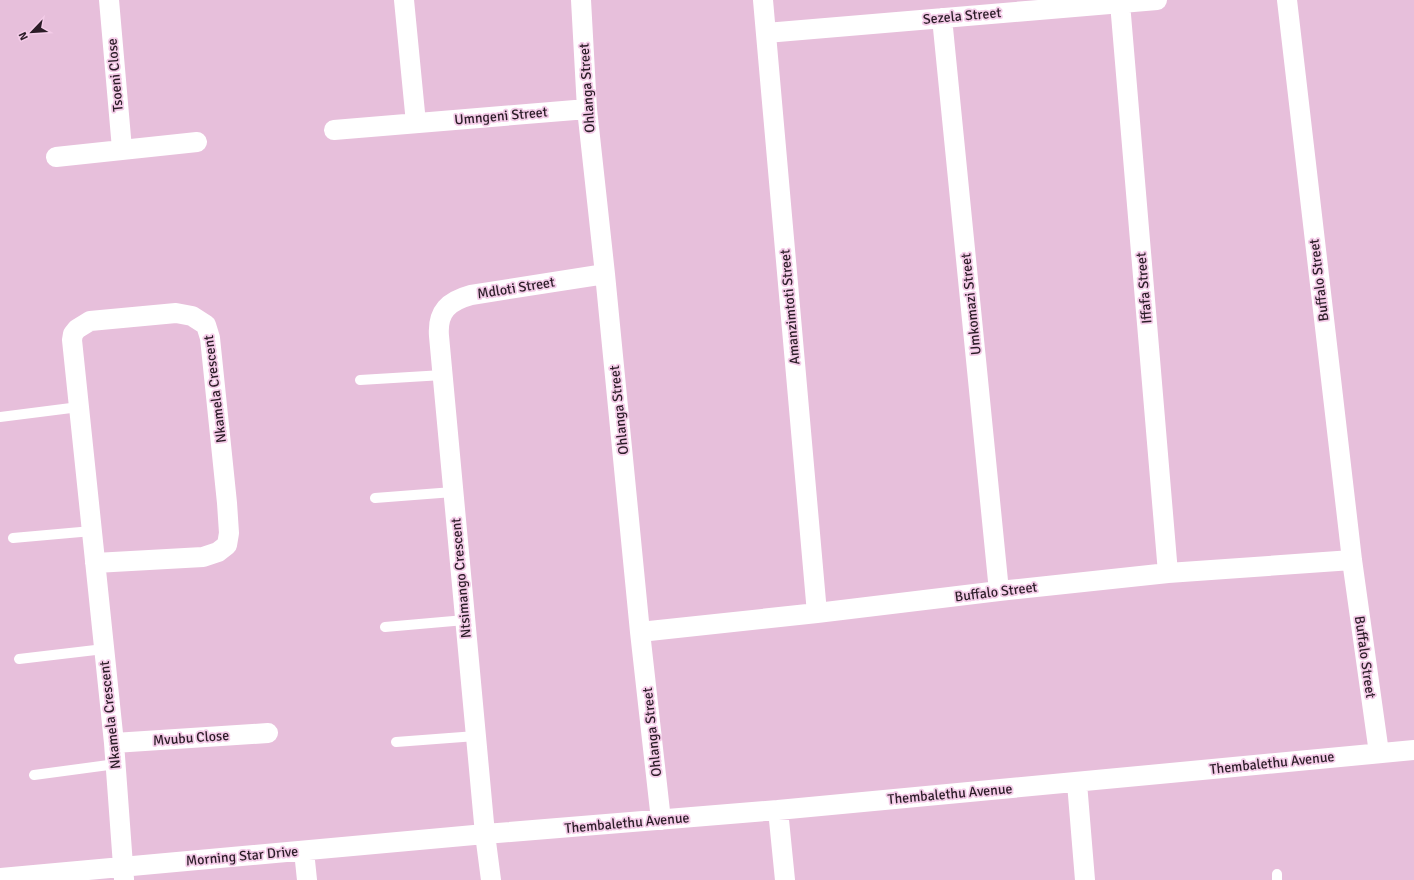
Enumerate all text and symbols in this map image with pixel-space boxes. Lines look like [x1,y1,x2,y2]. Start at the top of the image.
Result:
street label: Sezela Street [922,4,1002,28]
north arrow [12,12,52,52]
text: N [16,30,31,42]
street label: Tsoeni Close [103,38,127,112]
street label: Ohlanga Street [575,43,599,133]
street label: Umngeni Street [454,103,548,129]
street label: Buffalo Street [1305,238,1332,322]
street label: Amanzimtoti Street [776,248,804,365]
street label: Umkomazi Street [957,252,985,356]
street label: Iffafa Street [1132,252,1156,324]
street label: Mdloti Street [476,273,556,303]
street label: Nkamela Crescent [200,334,230,444]
street label: Ohlanga Street [606,364,632,456]
street label: Ntsimango Crescent [447,517,475,639]
street label: Buffalo Street [954,578,1038,605]
street label: Buffalo Street [1351,615,1379,699]
street label: Nkamela Crescent [96,660,124,770]
street label: Ohlanga Street [639,686,665,778]
street label: Mvubu Close [152,727,230,749]
street label: Thembalethu Avenue [1209,748,1335,778]
street label: Thembalethu Avenue [887,780,1013,808]
street label: Thembalethu Avenue [564,809,690,837]
street label: Morning Star Drive [185,843,299,869]

